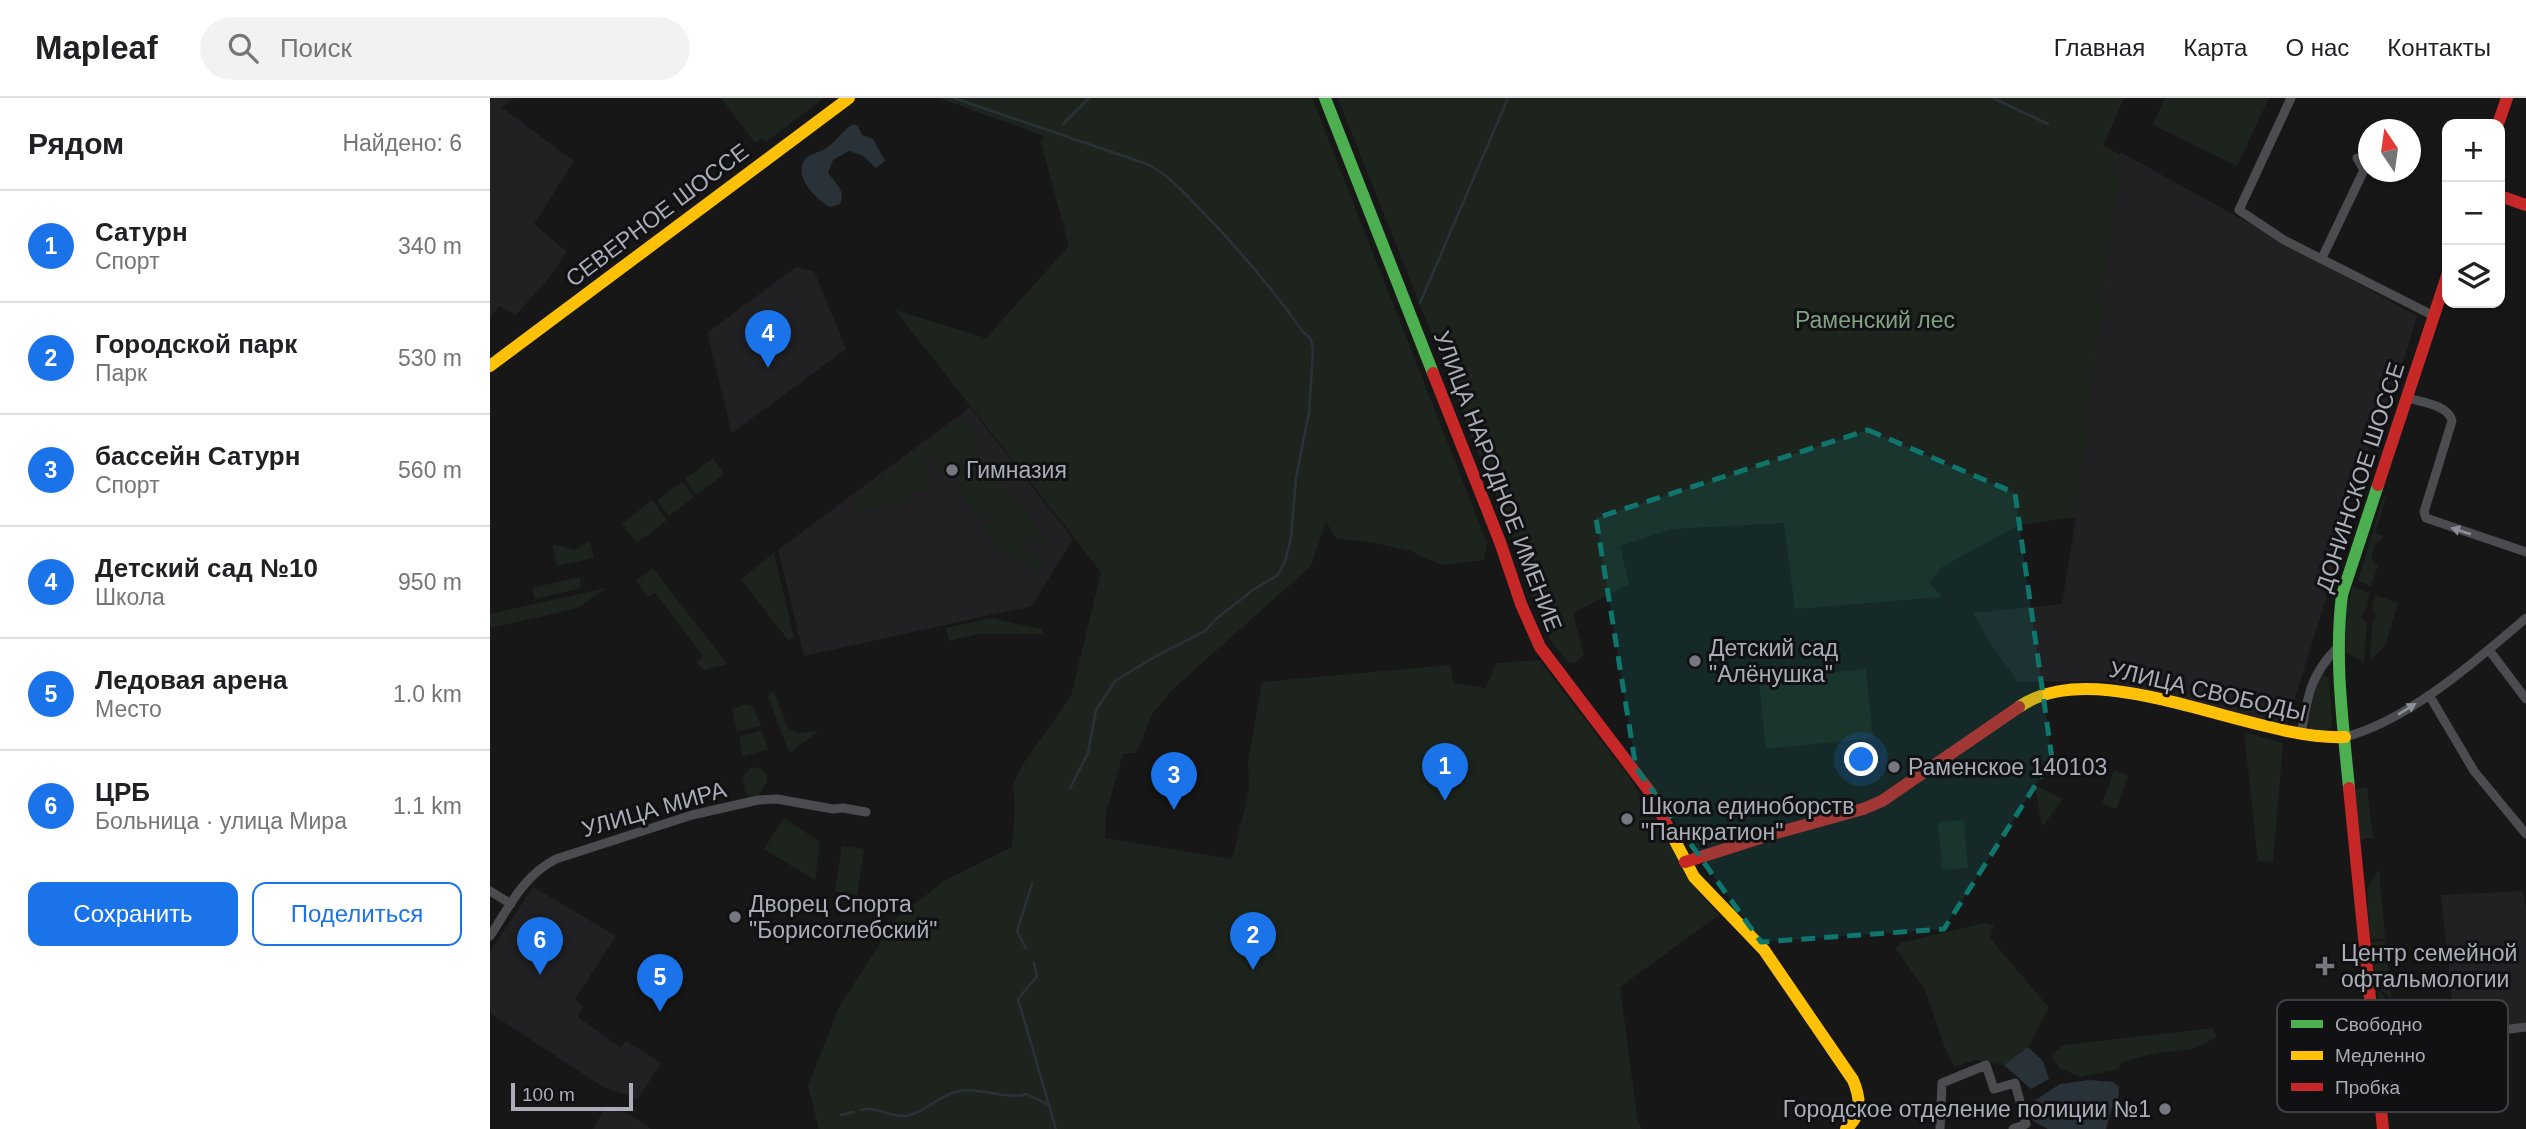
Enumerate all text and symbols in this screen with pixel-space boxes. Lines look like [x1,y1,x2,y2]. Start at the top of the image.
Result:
search box [200,17,690,80]
text: Mapleaf [35,29,158,66]
icon: search [224,29,262,67]
text: Поиск [280,33,352,63]
text: Главная [2054,34,2145,61]
text: Карта [2183,34,2247,61]
text: О нас [2285,34,2349,61]
text: Контакты [2387,34,2491,61]
north arrow [2358,119,2421,182]
map controls [2442,119,2505,308]
button: + [2442,119,2505,182]
text: Рядом [28,127,124,160]
text: Найдено: 6 [342,130,462,156]
street label: СЕВЕРНОЕ ШОССЕ [561,138,753,292]
button: − [2442,182,2505,245]
text: Сатурн [95,217,188,247]
text: 1 [45,233,57,259]
text: 340 m [398,233,462,259]
button: layers [2442,245,2505,308]
text: Спорт [95,248,160,274]
park label: Раменский лес [1795,307,1955,333]
pin: 4 [745,310,791,368]
street label: УЛИЦА НАРОДНОЕ ИМЕНИЕ [1429,327,1567,635]
text: Городской парк [95,329,297,359]
text: 2 [45,345,57,371]
text: 530 m [398,345,462,371]
street label: ДОНИНСКОЕ ШОССЕ [2311,359,2409,595]
text: Парк [95,360,147,386]
text: бассейн Сатурн [95,441,300,471]
text: 3 [45,457,57,483]
text: 560 m [398,457,462,483]
place label: Гимназия [966,457,1067,483]
marker: Гимназия [944,462,960,478]
text: Спорт [95,472,160,498]
one-way arrow [2450,525,2471,536]
text: Детский сад №10 [95,553,318,583]
text: 4 [45,569,57,595]
text: 950 m [398,569,462,595]
text: Школа [95,584,165,610]
place label: Детский сад "Алёнушка" [1709,635,1839,687]
marker: Детский сад "Алёнушка" [1687,653,1703,669]
street label: УЛИЦА СВОБОДЫ [2107,656,2309,726]
text: Ледовая арена [95,665,288,695]
text: 5 [45,681,57,707]
text: 1.0 km [393,681,462,707]
text: Место [95,696,162,722]
one-way arrow [2397,703,2416,716]
your location [1844,742,1878,776]
pin: 1 [1422,743,1468,801]
pin: 3 [1151,752,1197,810]
place label: Раменское 140103 [1908,754,2107,780]
marker: Раменское 140103 [1886,759,1902,775]
street label: УЛИЦА МИРА [579,776,730,842]
text: ЦРБ [95,777,150,807]
text: 6 [45,793,57,819]
text: 1.1 km [393,793,462,819]
place label: Школа единоборств "Панкратион" [1641,793,1854,845]
text: Больница · улица Мира [95,808,347,834]
marker: Школа единоборств "Панкратион" [1619,811,1635,827]
button: Сохранить [28,882,238,946]
button: Поделиться [252,882,462,946]
place label: Дворец Спорта "Борисоглебский" [749,891,937,943]
marker: Дворец Спорта "Борисоглебский" [727,909,743,925]
pin: 2 [1230,912,1276,970]
pin: 6 [517,917,563,975]
place label: Центр семейной офтальмологии [2341,940,2517,992]
pin: 5 [637,954,683,1012]
marker: Центр семейной офтальмологии [2315,956,2335,976]
legend [2277,1000,2508,1112]
text: Свободно [2335,1014,2422,1035]
text: Медленно [2335,1045,2425,1066]
text: Пробка [2335,1077,2400,1098]
scale bar [511,1080,634,1112]
text: 100 m [522,1084,575,1105]
place label: Городское отделение полиции №1 [1783,1096,2151,1122]
marker: Городское отделение полиции №1 [2157,1101,2173,1117]

